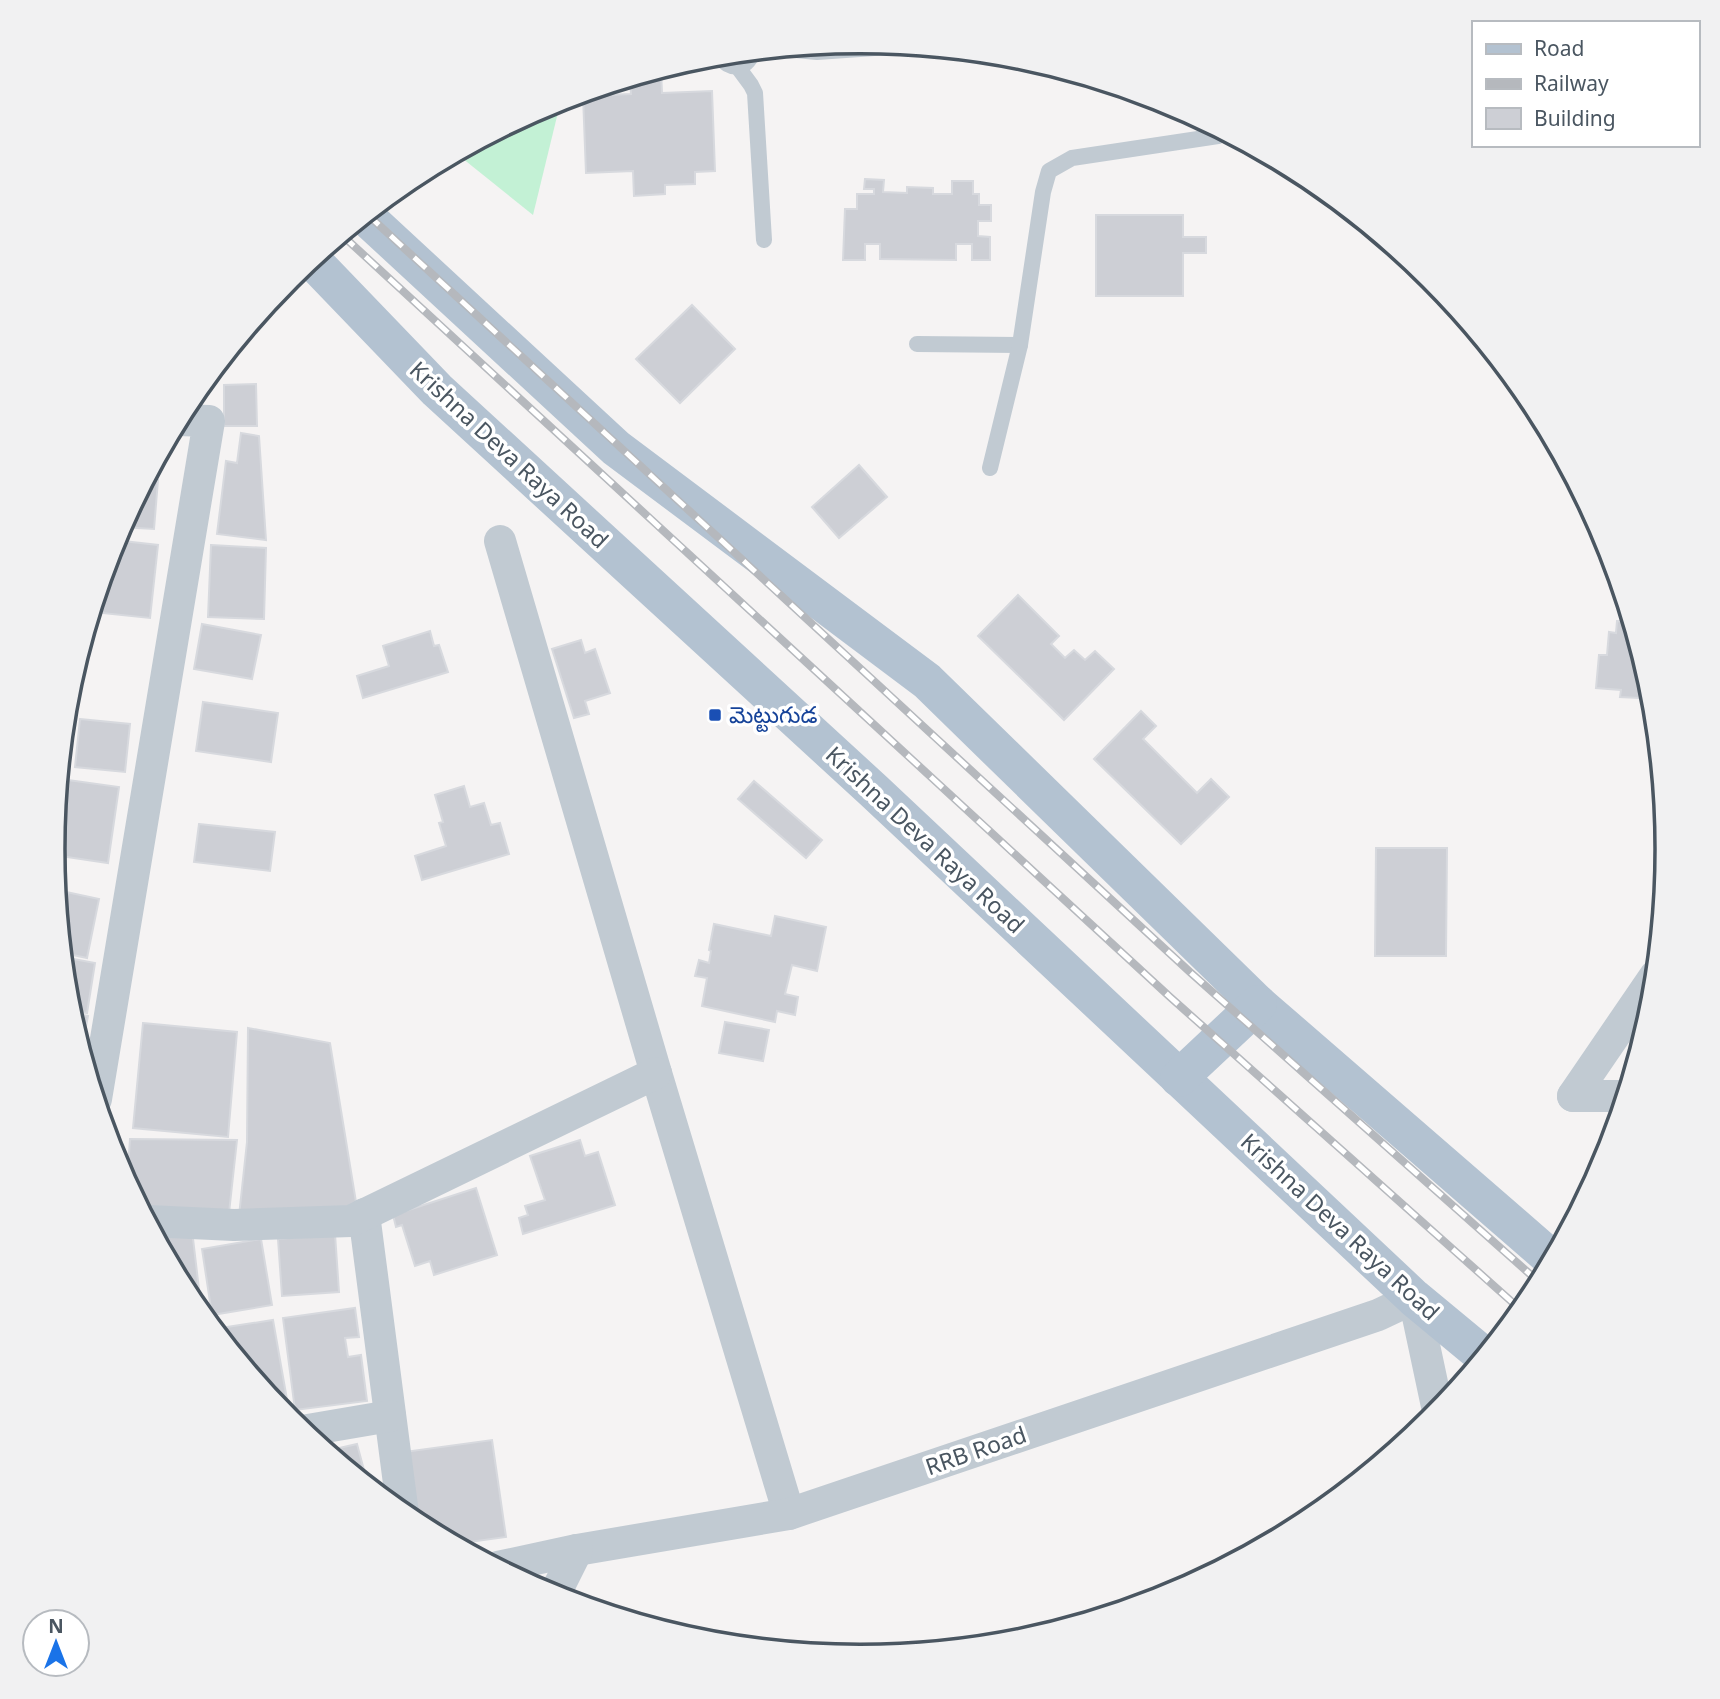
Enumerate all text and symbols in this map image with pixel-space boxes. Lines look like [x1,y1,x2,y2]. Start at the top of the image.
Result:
legend [1472,21,1699,147]
text: Road [1534,34,1584,62]
text: Railway [1534,69,1609,97]
text: Building [1534,104,1616,132]
street label: Krishna Deva Raya Road [403,354,616,555]
place label: మెట్టుగుడ [729,698,817,732]
marker: మెట్టుగుడ [707,707,723,723]
street label: Krishna Deva Raya Road [819,739,1032,940]
street label: Krishna Deva Raya Road [1234,1126,1447,1327]
street label: RRB Road [921,1418,1030,1482]
north arrow [21,1608,91,1678]
text: N [48,1613,64,1639]

